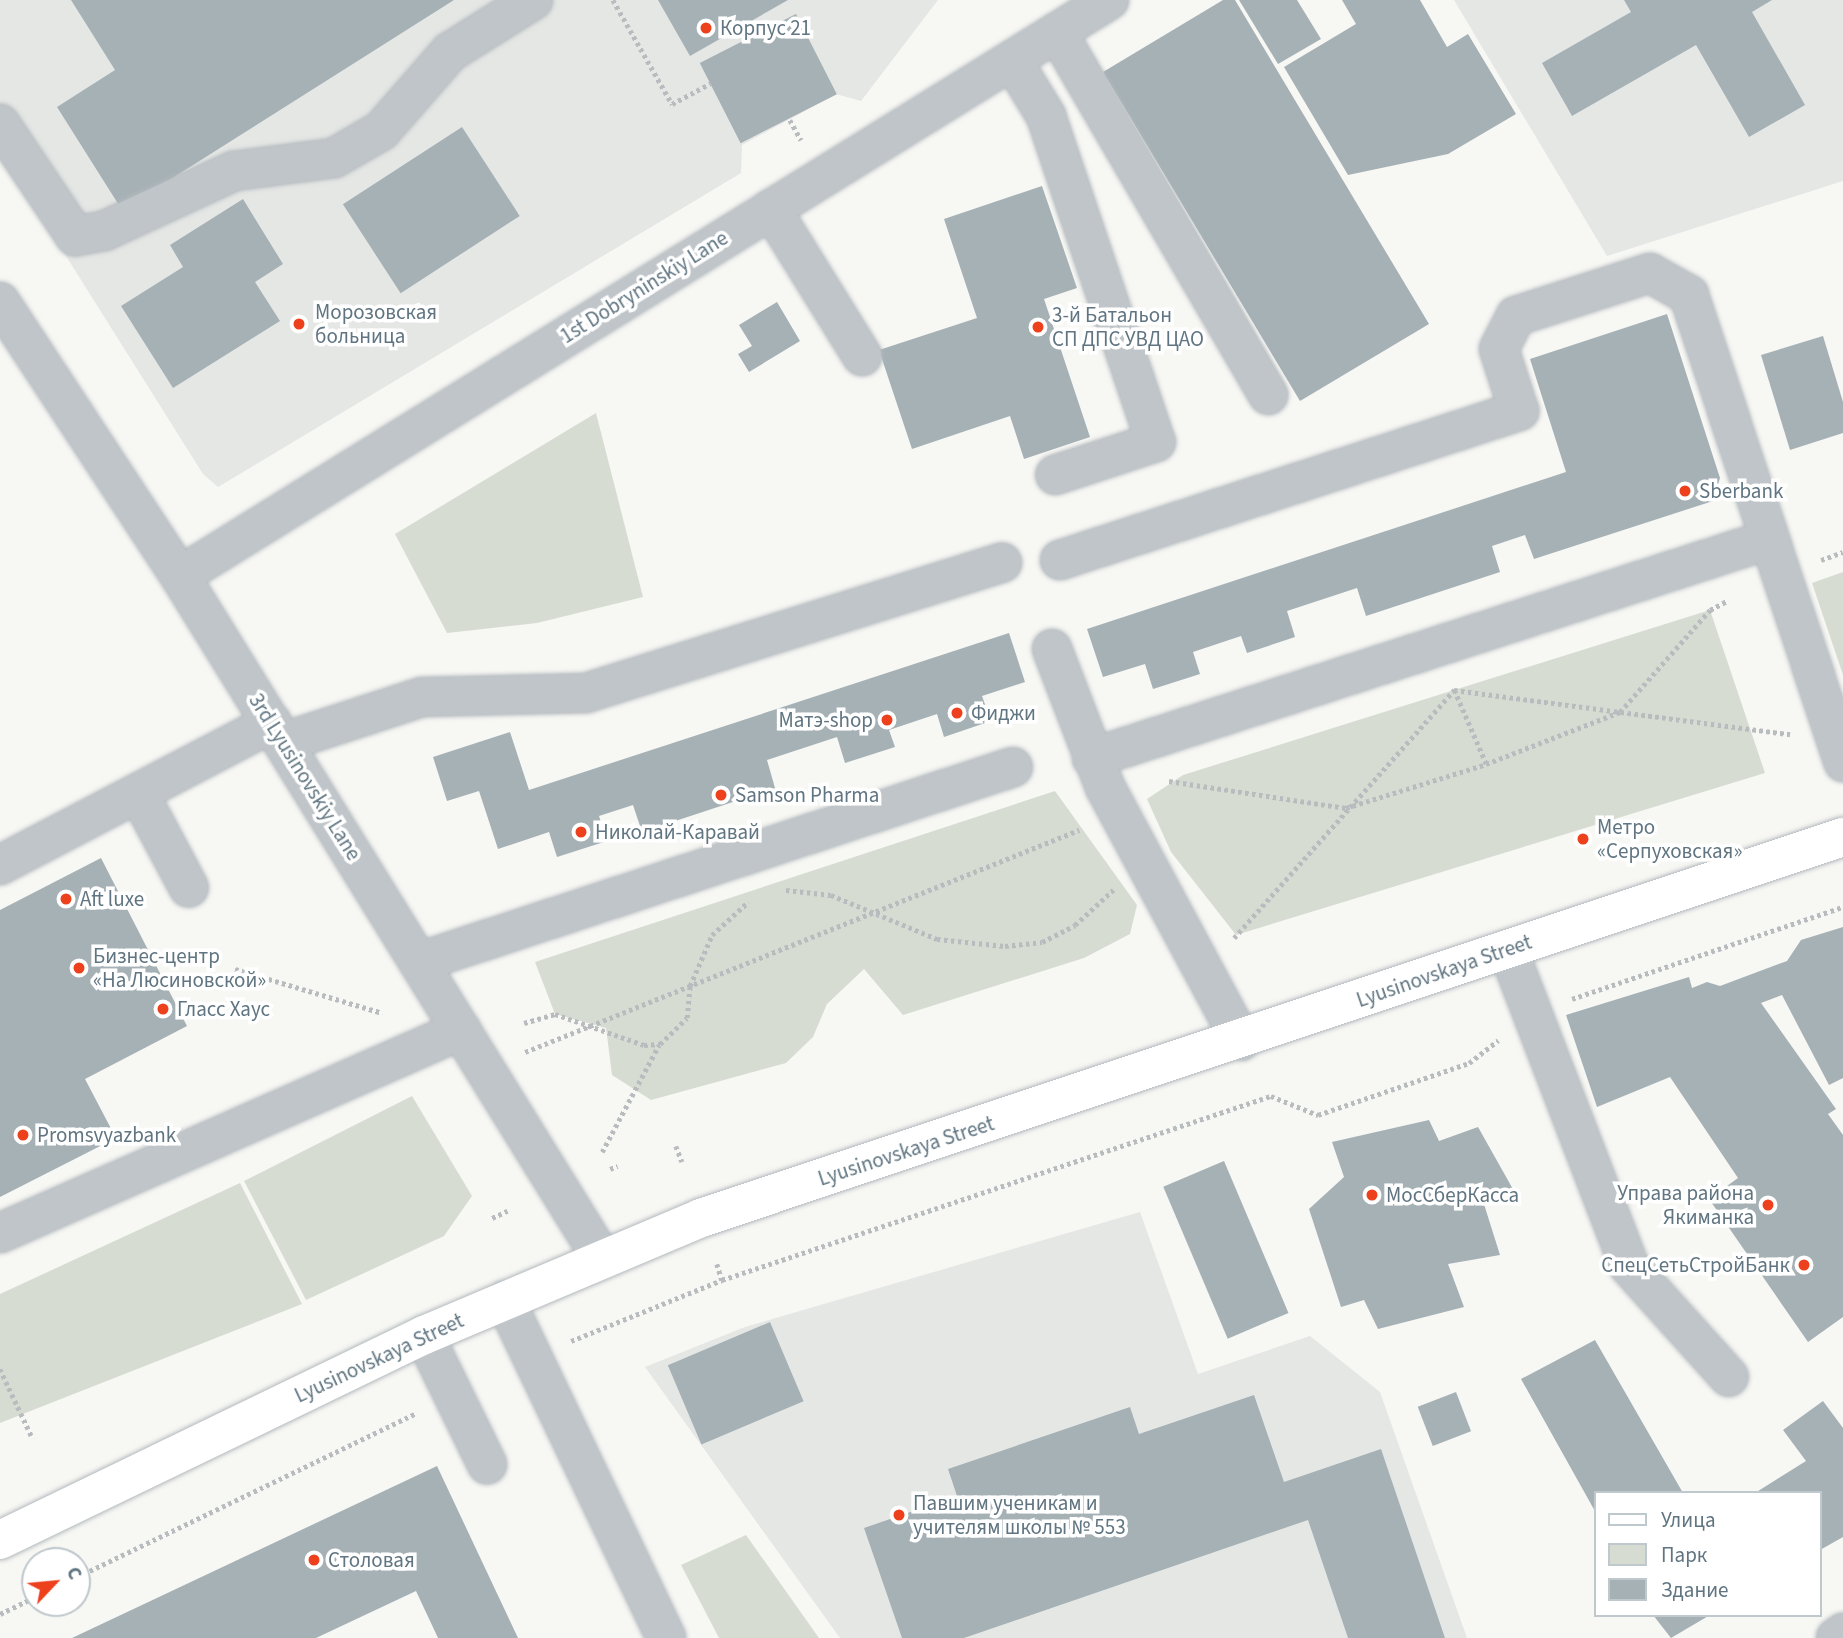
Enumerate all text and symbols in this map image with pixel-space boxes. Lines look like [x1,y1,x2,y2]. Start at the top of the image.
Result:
place label: Корпус 21 [720,15,811,41]
marker: Корпус 21 [698,20,714,36]
street label: 1st Dobryninskiy Lane [556,225,732,349]
place label: Морозовская больница [315,299,437,349]
place label: 3-й Батальон СП ДПС УВД ЦАО [1052,302,1204,352]
marker: Морозовская больница [289,314,309,334]
marker: 3-й Батальон СП ДПС УВД ЦАО [1030,319,1046,335]
place label: Sberbank [1699,478,1783,504]
marker: Sberbank [1677,483,1693,499]
street label: 3rd Lyusinovskiy Lane [244,689,366,865]
place label: Фиджи [971,700,1036,726]
marker: Фиджи [949,705,965,721]
place label: Матэ-shop [778,707,873,733]
marker: Матэ-shop [879,712,895,728]
place label: Samson Pharma [735,782,879,808]
marker: Samson Pharma [713,787,729,803]
place label: Метро «Серпуховская» [1597,814,1742,864]
place label: Николай-Каравай [595,819,760,845]
marker: Николай-Каравай [573,824,589,840]
marker: Метро «Серпуховская» [1575,831,1591,847]
place label: Aft luxe [80,886,144,912]
marker: Aft luxe [58,891,74,907]
street label: Lyusinovskaya Street [1353,929,1535,1013]
place label: Бизнес-центр «На Люсиновской» [93,943,266,993]
marker: Бизнес-центр «На Люсиновской» [71,960,87,976]
place label: Гласс Хаус [177,996,270,1022]
marker: Гласс Хаус [155,1001,171,1017]
street label: Lyusinovskaya Street [815,1111,997,1191]
place label: Promsvyazbank [37,1122,176,1148]
marker: Promsvyazbank [15,1127,31,1143]
place label: Управа района Якиманка [1617,1180,1754,1230]
place label: МосСберКасса [1386,1182,1519,1208]
marker: МосСберКасса [1364,1187,1380,1203]
marker: Управа района Якиманка [1760,1197,1776,1213]
place label: СпецСетьСтройБанк [1601,1252,1790,1278]
marker: СпецСетьСтройБанк [1796,1257,1812,1273]
street label: Lyusinovskaya Street [290,1308,468,1408]
place label: Павшим ученикам и учителям школы № 553 [913,1490,1126,1540]
legend [1594,1491,1822,1617]
text: Улица [1661,1505,1716,1535]
marker: Павшим ученикам и учителям школы № 553 [891,1507,907,1523]
text: Парк [1661,1540,1707,1570]
north arrow [21,1547,91,1617]
place label: Столовая [328,1547,415,1573]
marker: Столовая [306,1552,322,1568]
text: С [59,1563,88,1584]
text: Здание [1661,1575,1729,1605]

